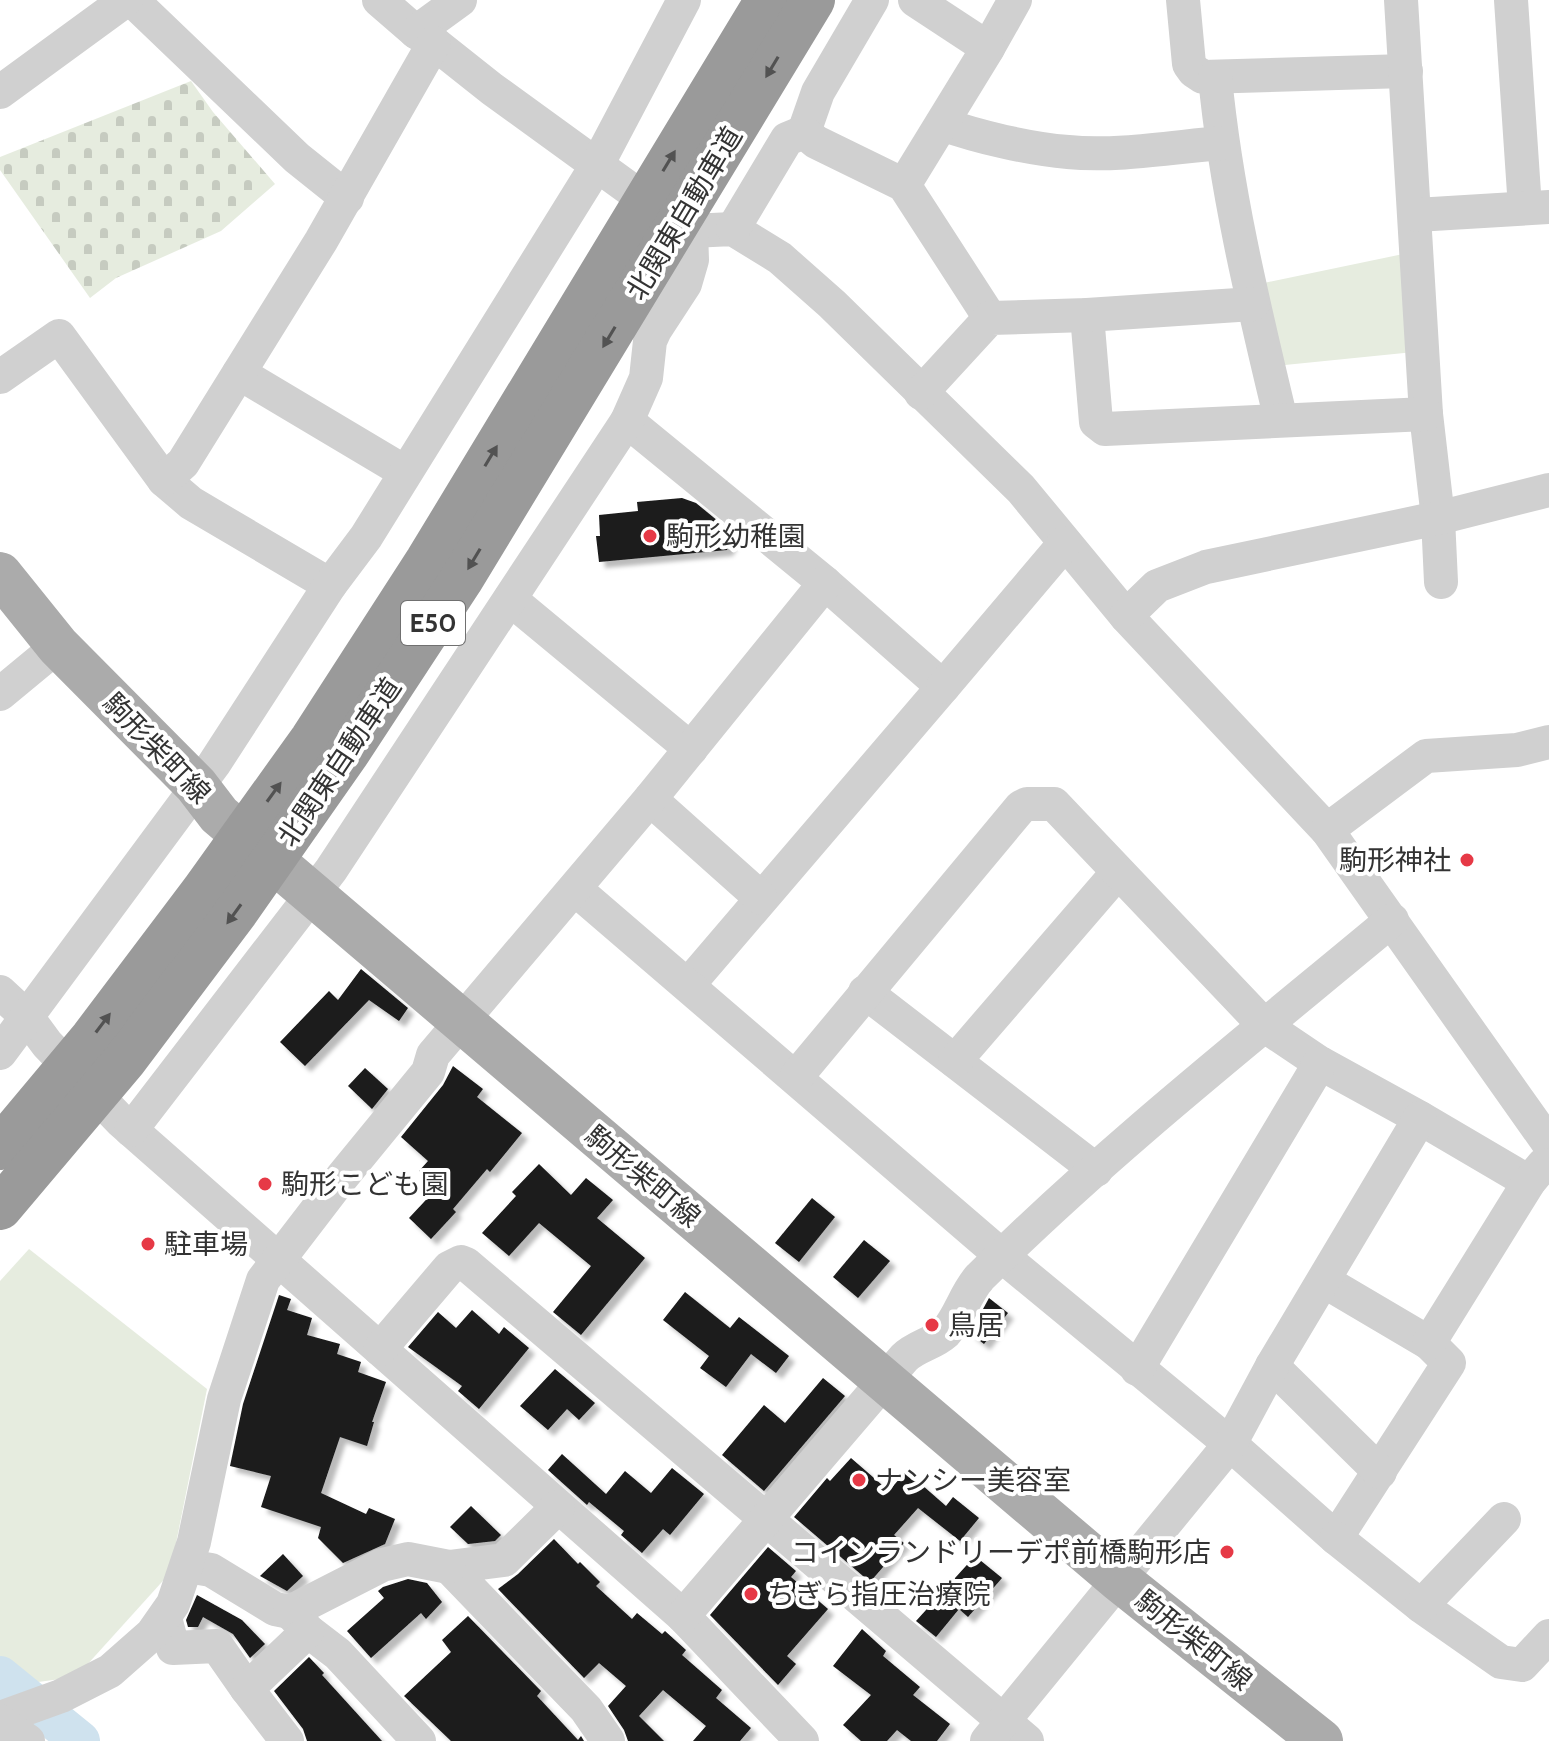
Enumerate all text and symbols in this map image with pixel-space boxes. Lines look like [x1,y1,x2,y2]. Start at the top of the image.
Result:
one-way arrow [765,55,780,78]
street label: 北関東自動車道 [619,120,749,306]
one-way arrow [662,150,676,172]
one-way arrow [602,326,616,348]
one-way arrow [484,445,498,467]
place label: 駒形幼稚園 [666,519,806,553]
marker: 駒形幼稚園 [641,527,659,545]
one-way arrow [467,548,481,570]
road number: E50 [401,601,465,645]
street label: 北関東自動車道 [270,671,408,853]
street label: 駒形柴町線 [96,686,218,810]
one-way arrow [266,781,281,802]
place label: 駒形神社 [1339,843,1451,877]
marker: 駒形神社 [1458,851,1476,869]
one-way arrow [227,904,243,924]
one-way arrow [95,1013,111,1033]
street label: 駒形柴町線 [578,1118,708,1234]
place label: 駒形こども園 [281,1167,449,1201]
marker: 駒形こども園 [256,1175,274,1193]
place label: 駐車場 [164,1227,248,1261]
marker: 駐車場 [139,1235,157,1253]
place label: 鳥居 [948,1308,1004,1342]
marker: 鳥居 [923,1316,941,1334]
place label: ナンシー美容室 [875,1463,1071,1497]
marker: ナンシー美容室 [850,1471,868,1489]
place label: コインランドリーデポ前橋駒形店 [791,1535,1211,1569]
marker: コインランドリーデポ前橋駒形店 [1218,1543,1236,1561]
place label: ちぎら指圧治療院 [767,1577,991,1611]
street label: 駒形柴町線 [1129,1583,1259,1697]
marker: ちぎら指圧治療院 [742,1585,760,1603]

